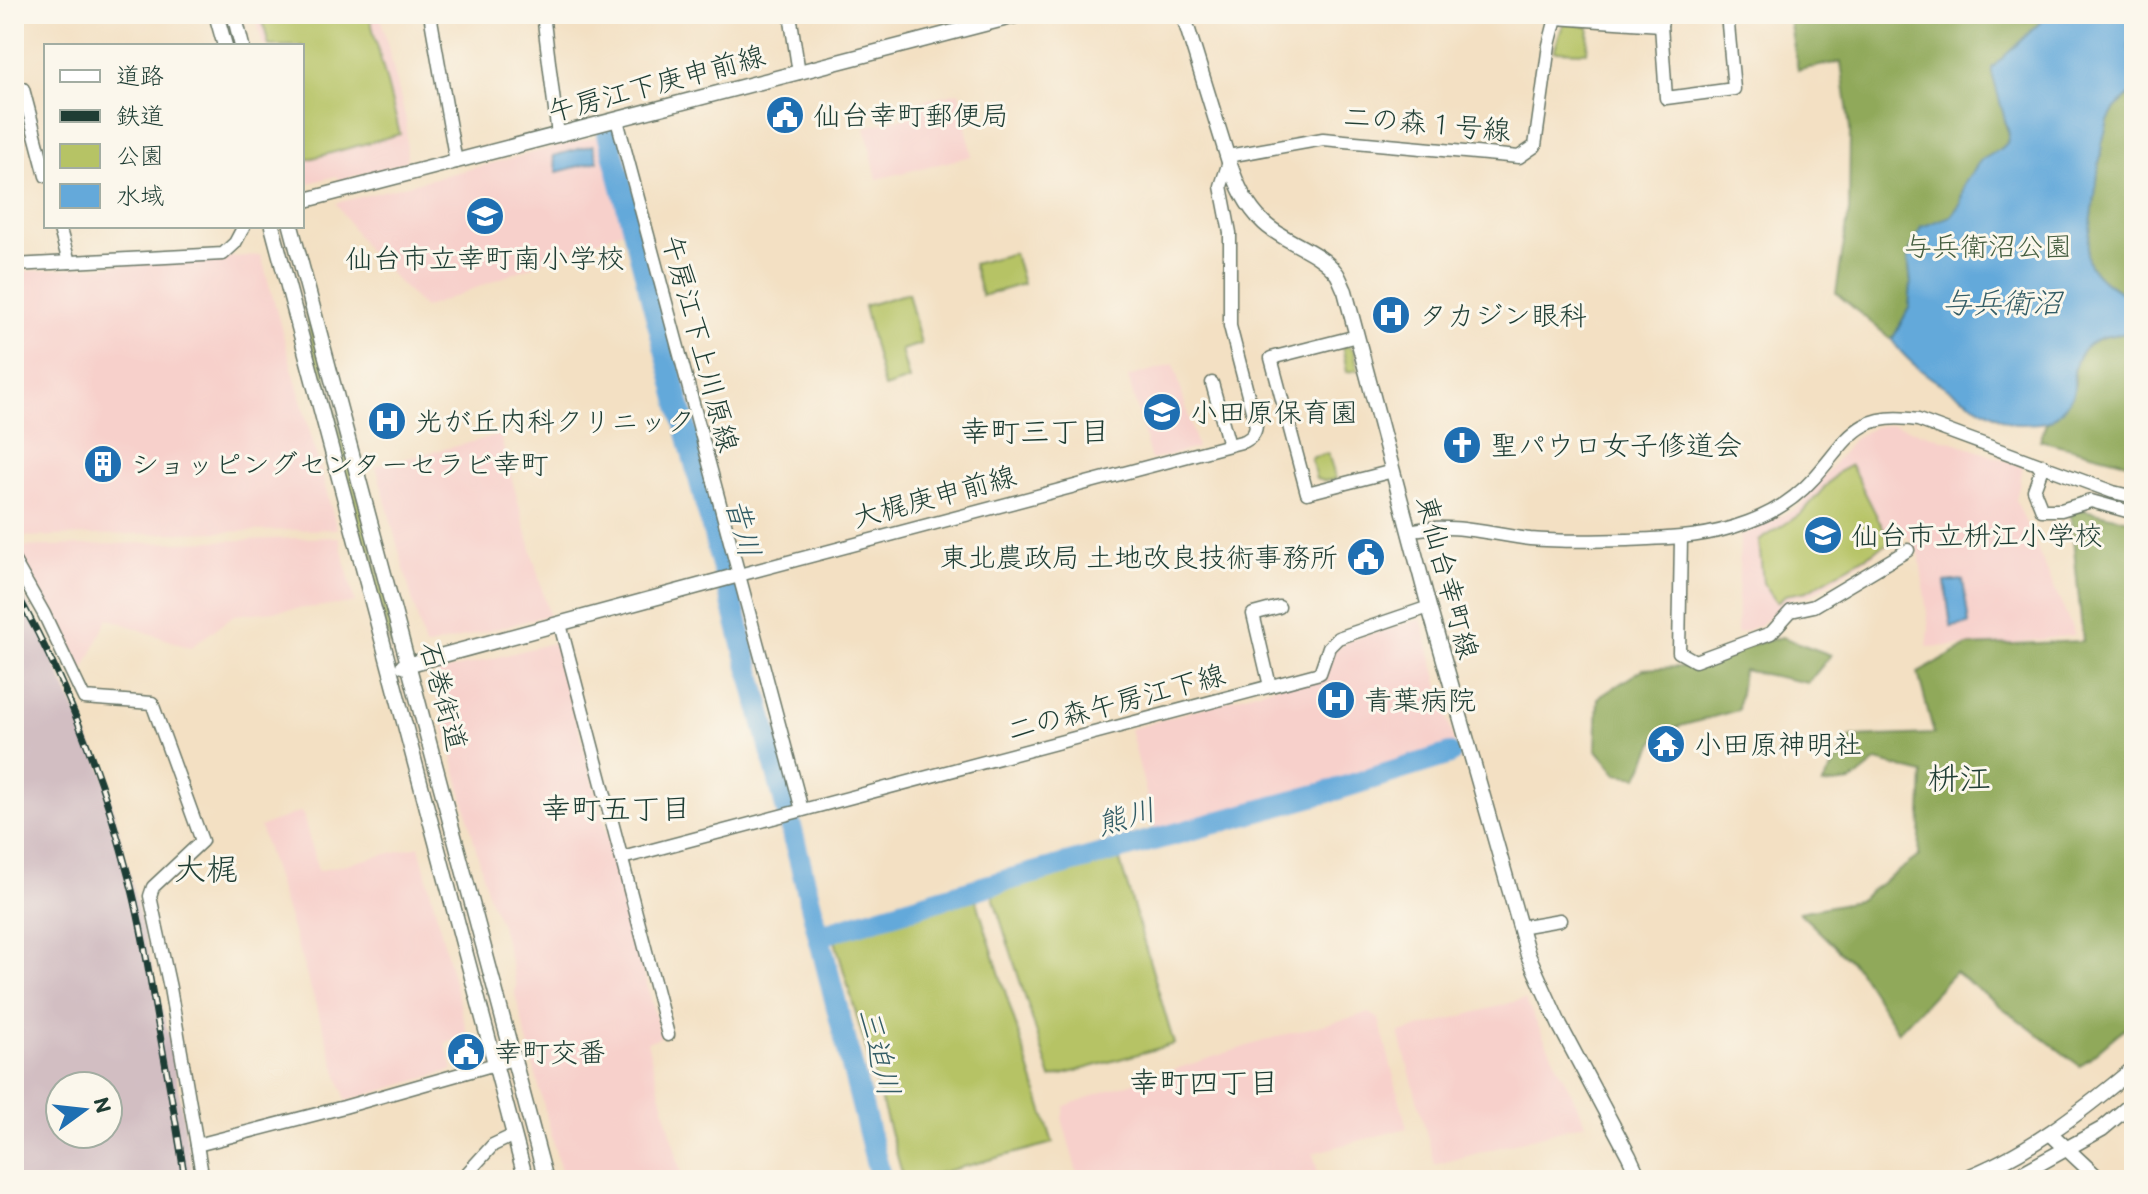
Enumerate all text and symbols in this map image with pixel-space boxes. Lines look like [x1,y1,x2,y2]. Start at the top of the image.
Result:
street label: 午房江下庚申前線 [543,38,769,128]
legend [44,44,304,228]
text: 道路 [116,61,164,90]
public building icon: 仙台幸町郵便局 [764,94,806,136]
place label: 仙台幸町郵便局 [813,98,1009,132]
street label: 二の森１号線 [1342,99,1512,147]
text: 鉄道 [116,101,164,130]
text: 公園 [116,141,164,170]
text: 水域 [116,181,164,210]
school or university icon: 仙台市立幸町南小学校 [464,195,506,237]
park label: 与兵衛沼公園 [1904,229,2072,263]
street label: 午房江下上川原線 [656,230,746,456]
place label: 仙台市立幸町南小学校 [345,241,625,275]
water label: 与兵衛沼 [1942,284,2065,321]
hospital icon: タカジン眼科 [1370,294,1412,336]
place label: タカジン眼科 [1419,298,1587,332]
school or university icon: 小田原保育園 [1141,391,1183,433]
place label: 小田原保育園 [1190,395,1358,429]
hospital icon: 光が丘内科クリニック [366,400,408,442]
place label: 光が丘内科クリニック [415,404,695,438]
district label: 幸町三丁目 [960,413,1110,450]
church icon: 聖パウロ女子修道会 [1441,424,1483,466]
place label: 聖パウロ女子修道会 [1490,428,1742,462]
building icon: ショッピングセンターセラビ幸町 [82,443,124,485]
place label: ショッピングセンターセラビ幸町 [131,447,549,481]
street label: 大梶庚申前線 [848,458,1020,534]
street label: 東仙台幸町線 [1410,491,1486,663]
water label: 昔川 [718,494,769,562]
school or university icon: 仙台市立枡江小学校 [1802,514,1844,556]
place label: 仙台市立枡江小学校 [1851,518,2103,552]
public building icon: 東北農政局 土地改良技術事務所 [1345,536,1387,578]
place label: 東北農政局 土地改良技術事務所 [940,540,1338,574]
street label: 石巻街道 [413,638,475,754]
street label: 二の森午房江下線 [1003,657,1229,747]
hospital icon: 青葉病院 [1315,679,1357,721]
place label: 青葉病院 [1364,683,1476,717]
temple icon: 小田原神明社 [1645,723,1687,765]
place label: 小田原神明社 [1694,727,1862,761]
district label: 枡江 [1927,759,1991,797]
district label: 幸町五丁目 [541,790,691,827]
water label: 熊川 [1092,790,1160,843]
district label: 大梶 [174,850,238,888]
water label: 三迫川 [851,1004,908,1100]
public building icon: 幸町交番 [445,1031,487,1073]
place label: 幸町交番 [494,1035,606,1069]
district label: 幸町四丁目 [1129,1064,1279,1101]
north arrow [44,1070,124,1150]
text: N [88,1094,118,1116]

